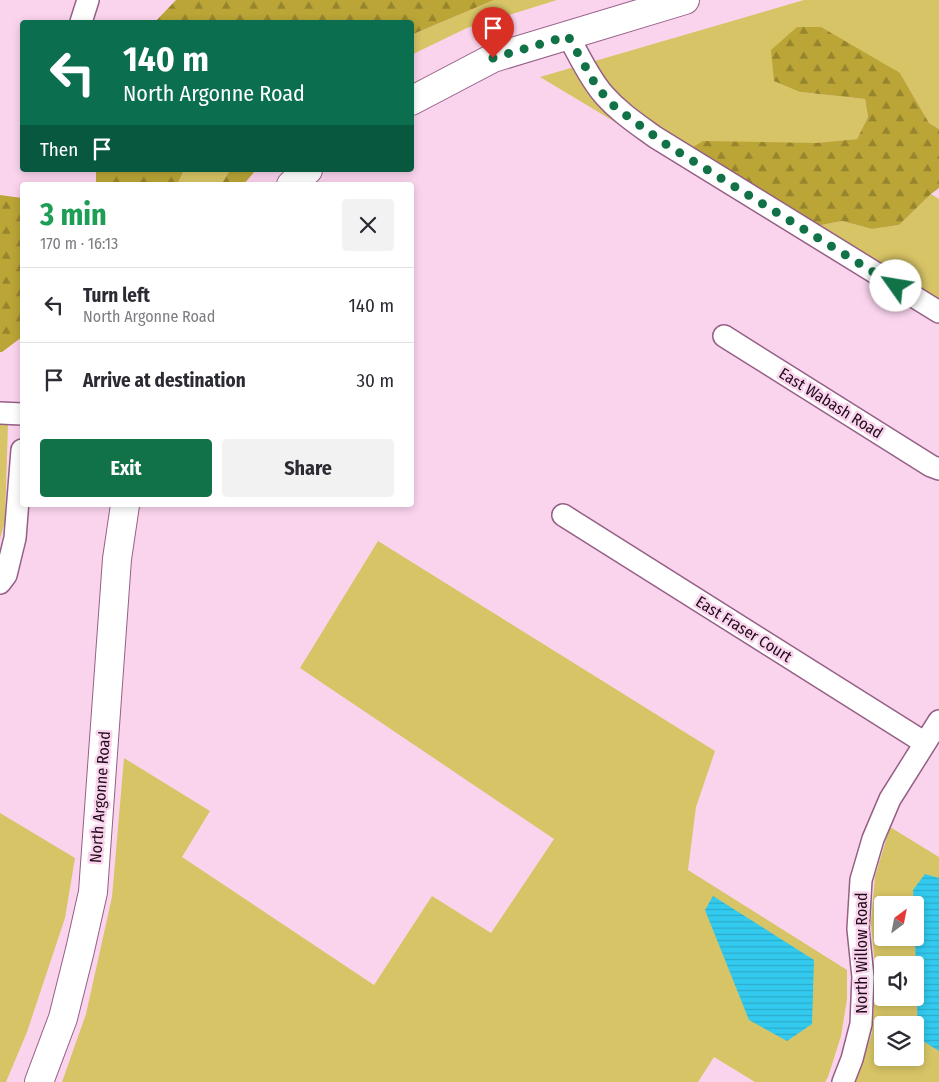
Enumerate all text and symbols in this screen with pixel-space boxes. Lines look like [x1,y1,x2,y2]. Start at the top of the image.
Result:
pin [472,7,514,58]
icon: arrive [479,14,507,42]
text: 140 m [123,38,209,80]
icon: left [40,40,105,105]
text: North Argonne Road [123,80,305,107]
icon: arrive [88,135,116,163]
text: Then [40,138,78,161]
text: 3 min [40,197,107,233]
button: close [342,199,394,251]
text: 170 m · 16:13 [40,234,118,253]
position arrow [869,259,921,311]
text: Turn left [83,284,150,307]
icon: left [40,291,68,319]
text: 140 m [348,294,394,317]
text: North Argonne Road [83,307,215,326]
street label: East Wabash Road [776,364,886,442]
icon: arrive [40,366,68,394]
text: Arrive at destination [83,369,246,392]
text: 30 m [356,369,394,392]
button: Exit [40,439,212,497]
button: Share [222,439,394,497]
street label: East Fraser Court [692,592,796,667]
street label: North Argonne Road [86,730,114,864]
street label: North Willow Road [852,892,871,1014]
north arrow [874,896,924,946]
map controls [874,896,924,1066]
button: sound [874,956,924,1006]
button: layers [874,1016,924,1066]

